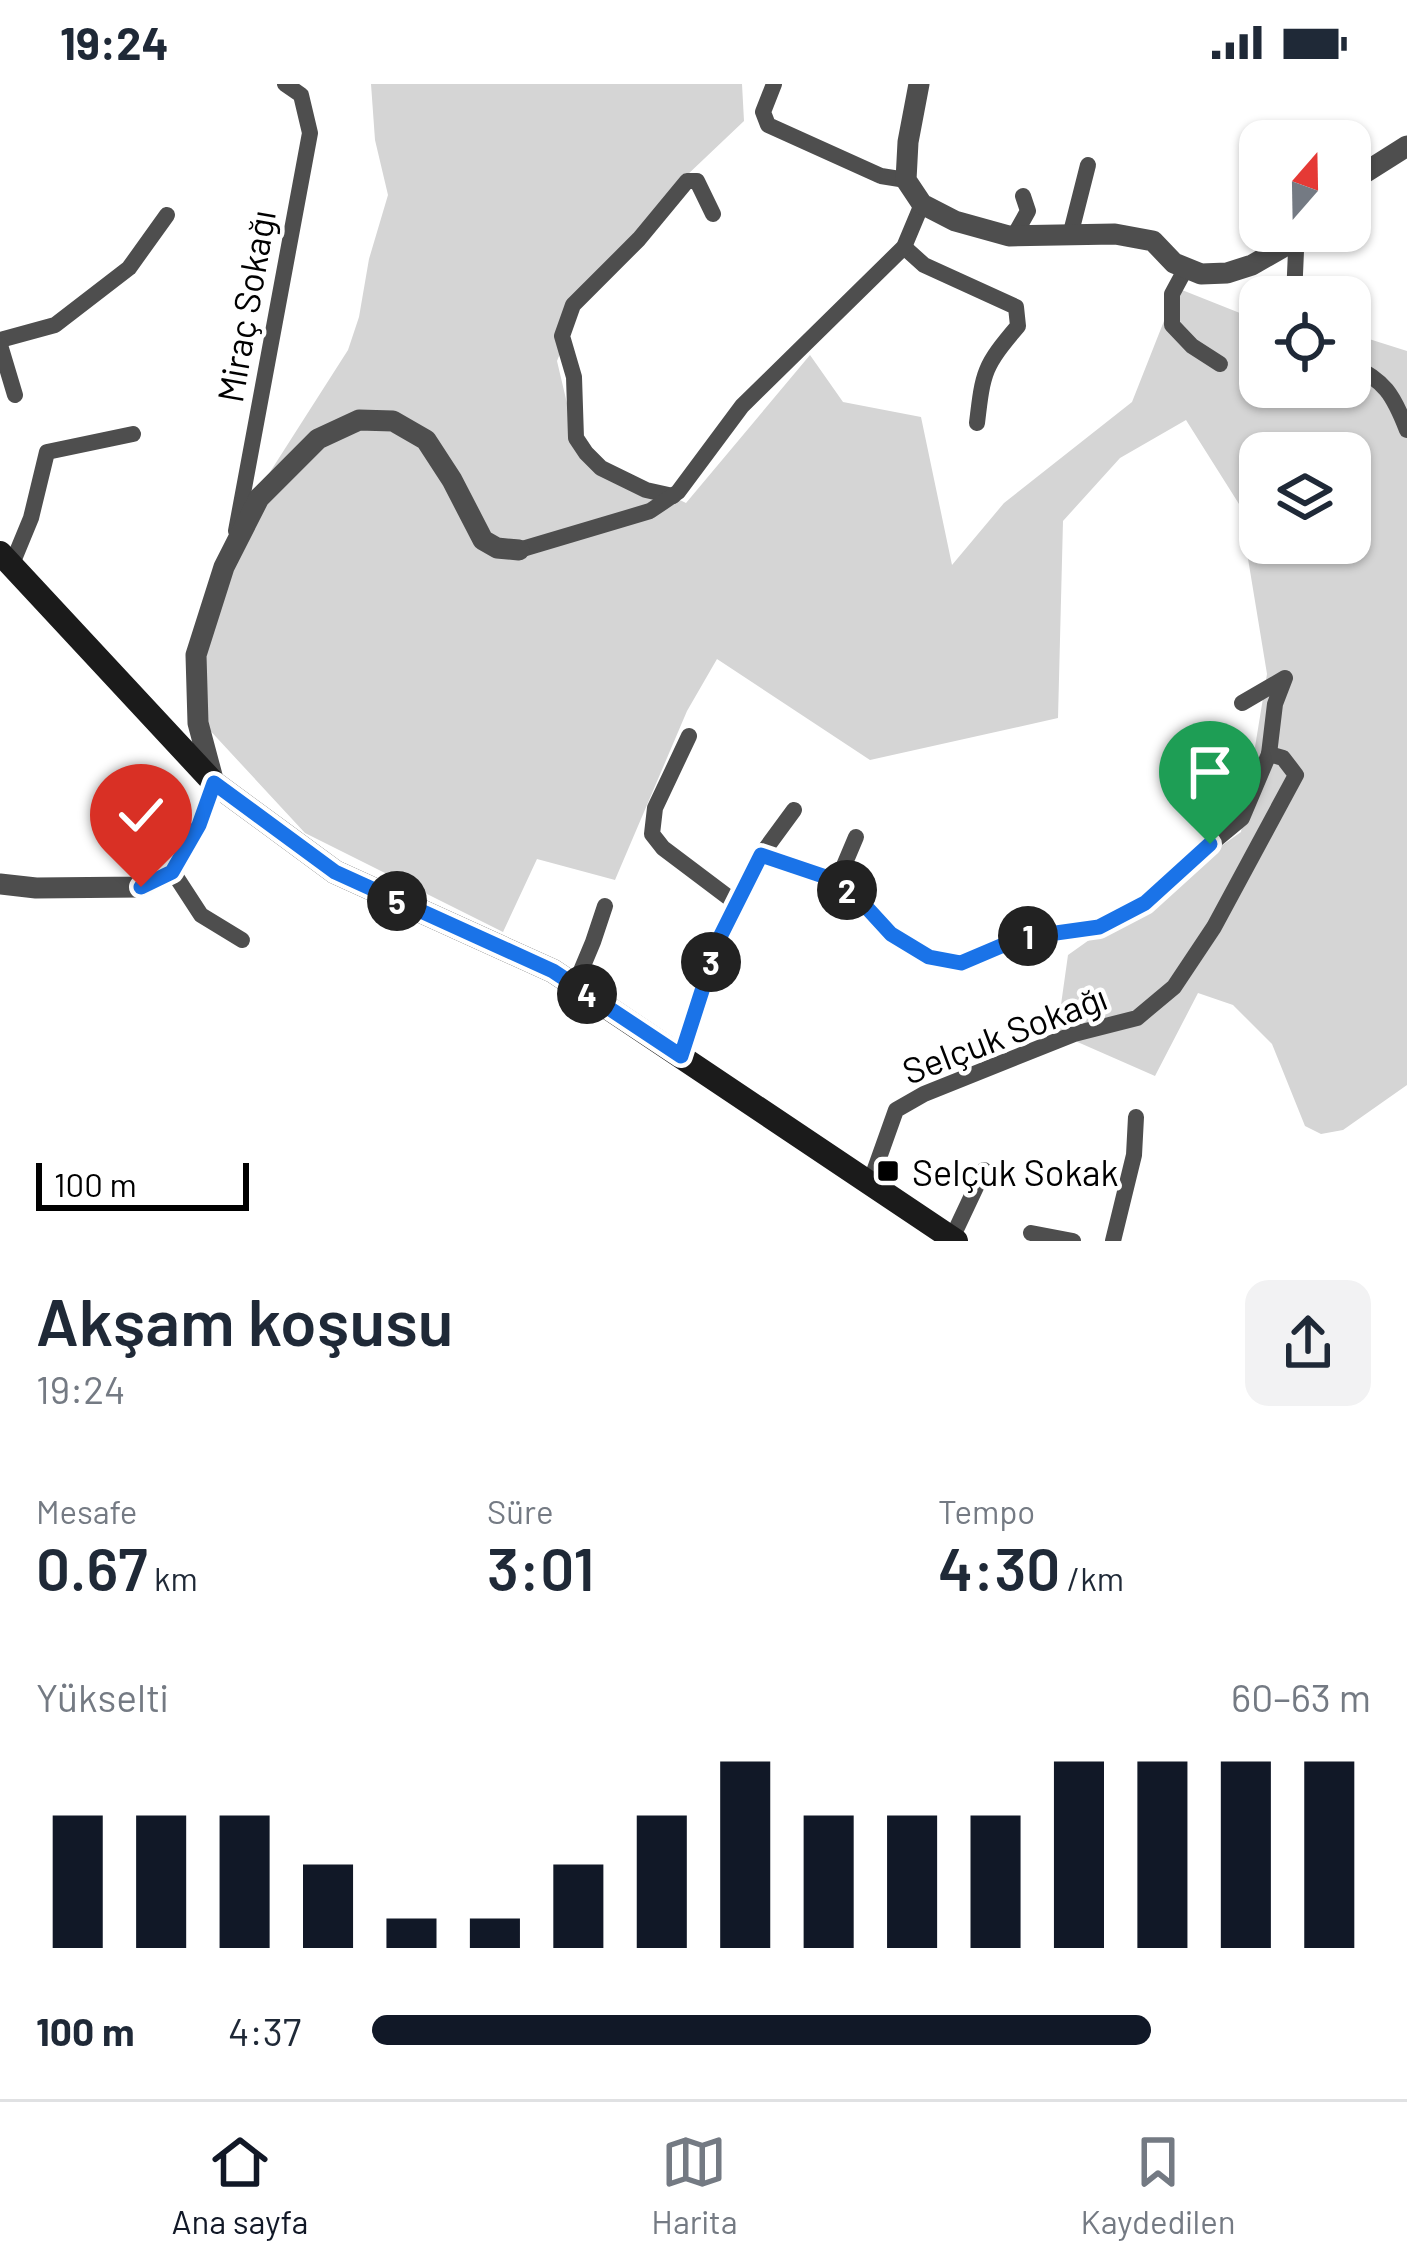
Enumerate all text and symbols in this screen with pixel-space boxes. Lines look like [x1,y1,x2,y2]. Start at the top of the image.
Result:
text: 19:24 [60,15,169,69]
north arrow [1239,120,1371,252]
map controls [1239,120,1371,564]
street label: Miraç Sokağı [207,207,283,405]
button: locate [1239,276,1371,408]
button: layers [1239,432,1371,564]
pin [1159,721,1261,844]
icon: arrive [1177,739,1243,805]
pin [90,764,192,887]
icon: check [108,782,174,848]
pin: 2 [817,860,877,920]
text: 2 [838,870,856,910]
pin: 5 [367,871,427,931]
text: 5 [388,881,406,921]
pin: 1 [998,906,1058,966]
text: 1 [1022,916,1034,956]
pin: 3 [681,932,741,992]
text: 3 [702,942,720,982]
pin: 4 [557,964,617,1024]
text: 4 [577,974,597,1014]
street label: Selçuk Sokağı [896,974,1112,1092]
place label: Selçuk Sokak [912,1150,1119,1193]
scale bar [36,1157,249,1210]
marker: Selçuk Sokak [875,1158,901,1184]
text: 100 m [54,1164,137,1204]
text: Akşam koşusu [36,1280,453,1359]
button: share [1245,1280,1371,1406]
text: 19:24 [36,1365,126,1412]
text: Mesafe [36,1491,137,1531]
text: Süre [487,1491,554,1531]
text: Tempo [938,1491,1035,1531]
text: 0.67 [36,1531,147,1603]
text: 3:01 [487,1531,594,1603]
text: 4:30 [938,1531,1060,1603]
text: km [147,1558,198,1598]
text: /km [1060,1558,1124,1598]
text: Yükselti [36,1673,168,1720]
text: 60–63 m [1231,1673,1371,1720]
text: 100 m [36,2007,135,2054]
text: 4:37 [228,2007,301,2054]
tab: Ana sayfa [171,2129,308,2241]
tab: Harita [651,2129,738,2241]
tab: Kaydedilen [1081,2129,1236,2241]

